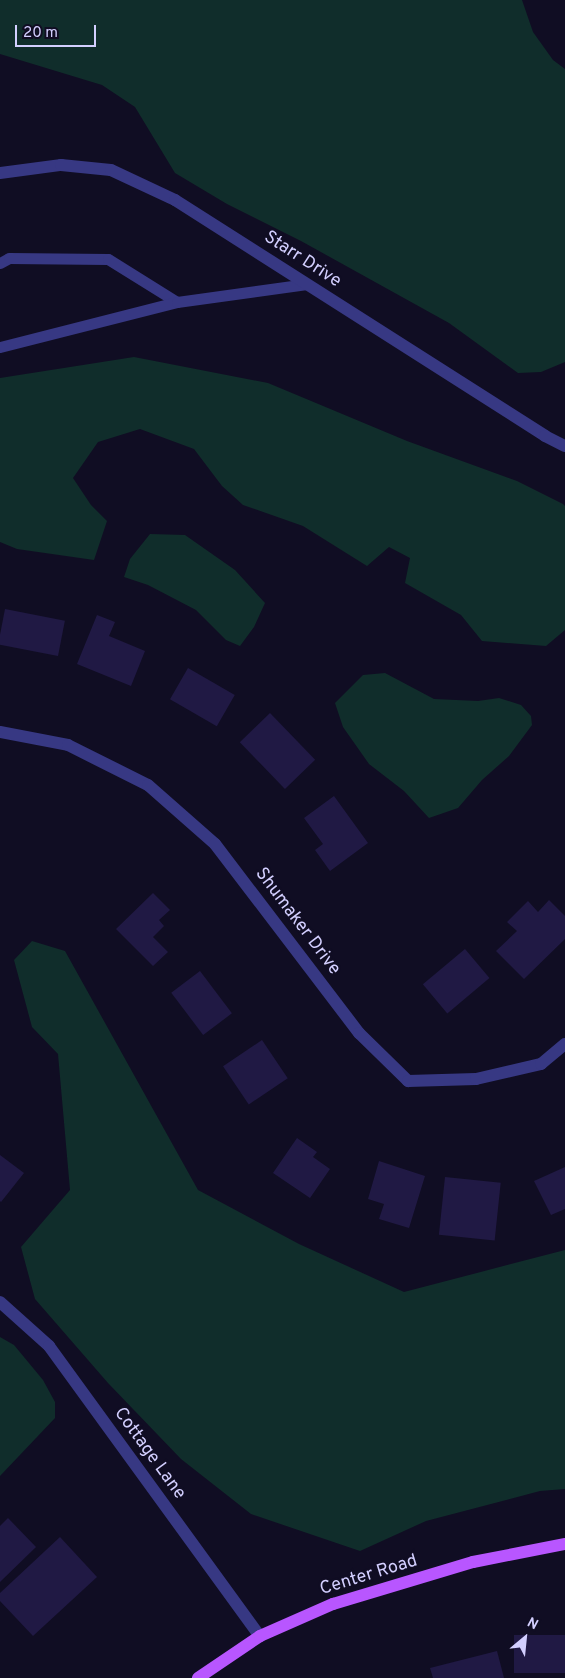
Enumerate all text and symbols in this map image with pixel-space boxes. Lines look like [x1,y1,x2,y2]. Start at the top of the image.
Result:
scale bar [18,15,99,47]
text: 20 m [23,24,58,43]
street label: Starr Drive [259,227,345,293]
street label: Shumaker Drive [250,864,344,980]
street label: Cottage Lane [108,1404,190,1504]
street label: Center Road [318,1551,420,1601]
north arrow [500,1613,550,1663]
text: N [524,1614,541,1634]

